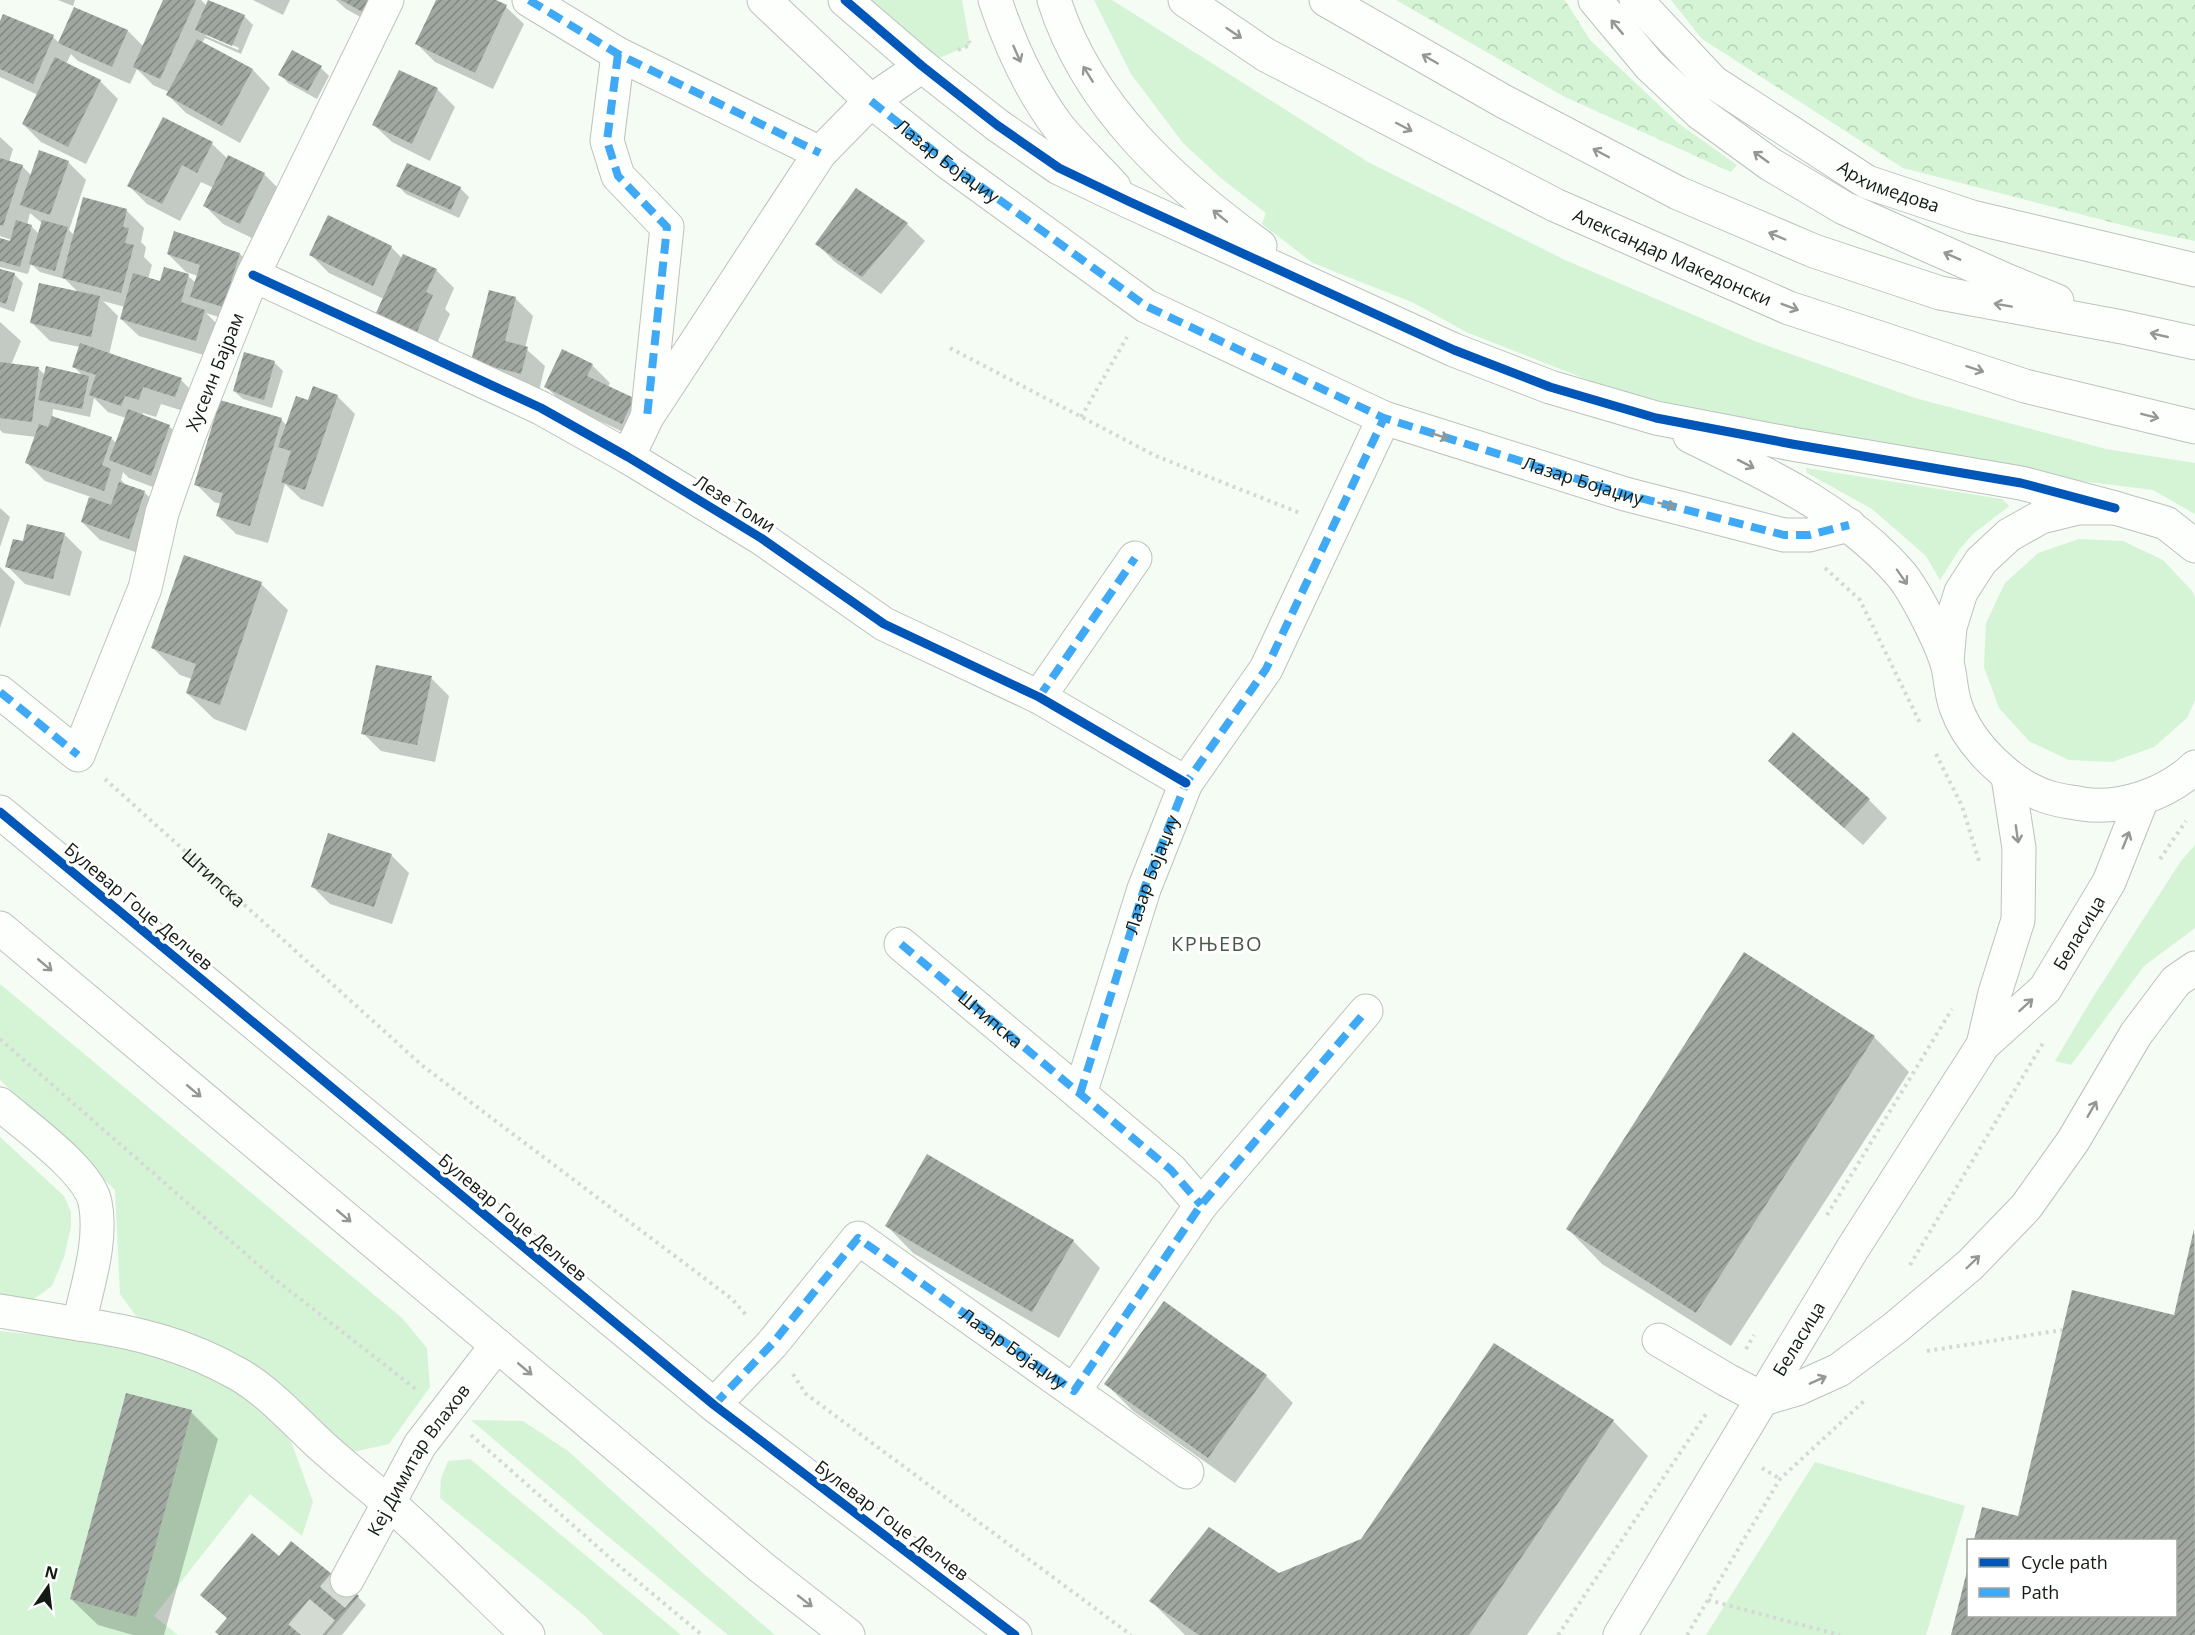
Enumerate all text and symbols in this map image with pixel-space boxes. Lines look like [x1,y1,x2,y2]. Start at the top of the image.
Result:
one-way arrow [1610,20,1624,35]
one-way arrow [1225,27,1241,39]
one-way arrow [1012,45,1023,63]
one-way arrow [1421,53,1439,64]
one-way arrow [1081,66,1093,83]
street label: Лазар Бојаџиу [890,113,1005,209]
one-way arrow [1395,122,1413,133]
one-way arrow [1592,147,1610,158]
one-way arrow [1753,151,1769,163]
street label: Архимедова [1833,154,1943,217]
street label: Александар Македонски [1569,203,1776,311]
one-way arrow [1212,210,1228,223]
one-way arrow [1768,229,1786,240]
one-way arrow [1944,250,1962,261]
one-way arrow [1994,299,2013,310]
one-way arrow [1780,303,1799,314]
street label: Хусеин Бајрам [180,309,249,434]
one-way arrow [2149,329,2169,340]
one-way arrow [1965,364,1984,375]
one-way arrow [2140,411,2159,423]
one-way arrow [1430,431,1449,442]
street label: Лазар Бојаџиу [1520,451,1647,511]
one-way arrow [1737,458,1754,470]
street label: Лезе Томи [690,469,780,537]
one-way arrow [1657,499,1676,511]
one-way arrow [1896,569,1908,585]
street label: Лазар Бојаџиу [1119,810,1185,937]
one-way arrow [2011,824,2022,844]
one-way arrow [2121,831,2132,850]
street label: Булевар Гоце Делчев [60,837,218,975]
street label: Штипска [177,843,251,912]
street label: Беласица [2047,891,2110,974]
district label: КРЊЕВО [1171,930,1263,957]
one-way arrow [37,959,53,972]
street label: Штипска [953,985,1028,1053]
one-way arrow [2018,998,2033,1012]
one-way arrow [186,1084,201,1098]
one-way arrow [2087,1100,2098,1118]
street label: Булевар Гоце Делчев [434,1148,592,1286]
one-way arrow [335,1209,351,1222]
one-way arrow [1965,1254,1980,1269]
street label: Беласица [1767,1297,1830,1380]
street label: Лазар Бојаџиу [955,1302,1072,1395]
one-way arrow [517,1362,533,1375]
one-way arrow [1809,1373,1827,1385]
street label: Кеј Димитар Влахов [361,1379,475,1540]
street label: Булевар Гоце Делчев [810,1454,974,1586]
legend [1967,1539,2177,1617]
text: Cycle path [2021,1550,2108,1574]
north arrow [18,1557,78,1617]
text: N [43,1560,61,1585]
text: Path [2021,1580,2059,1604]
one-way arrow [796,1595,812,1607]

